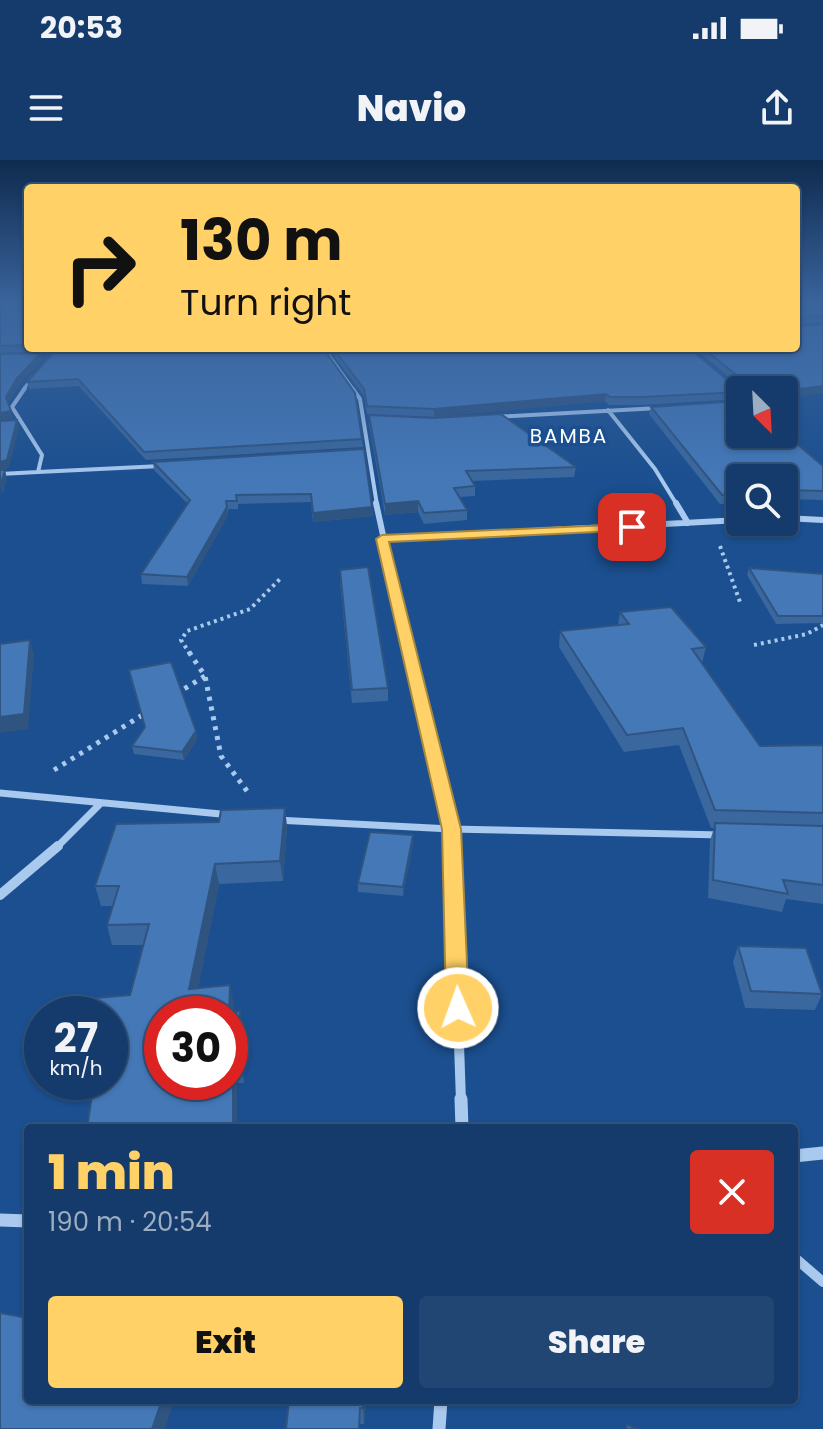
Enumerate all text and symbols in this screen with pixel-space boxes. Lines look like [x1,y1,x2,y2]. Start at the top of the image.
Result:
text: 20:53 [40,6,123,49]
text: Navio [357,83,466,134]
icon: menu [24,86,68,130]
icon: share [755,86,799,130]
text: 130 m [180,201,343,280]
icon: right [48,216,152,320]
text: Turn right [180,277,351,328]
north arrow [726,376,798,448]
map controls [726,376,798,536]
district label: BAMBA [530,422,608,450]
button: search [726,464,798,536]
pin [598,493,666,561]
icon: arrive [610,505,654,549]
position arrow [416,966,500,1050]
speed limit sign: 30 [144,996,248,1100]
text: 27 [54,1010,98,1066]
text: km/h [49,1054,103,1082]
text: 1 min [48,1139,175,1206]
button: close [690,1150,774,1234]
text: 190 m · 20:54 [48,1204,212,1240]
button: Exit [48,1296,403,1388]
button: Share [419,1296,774,1388]

